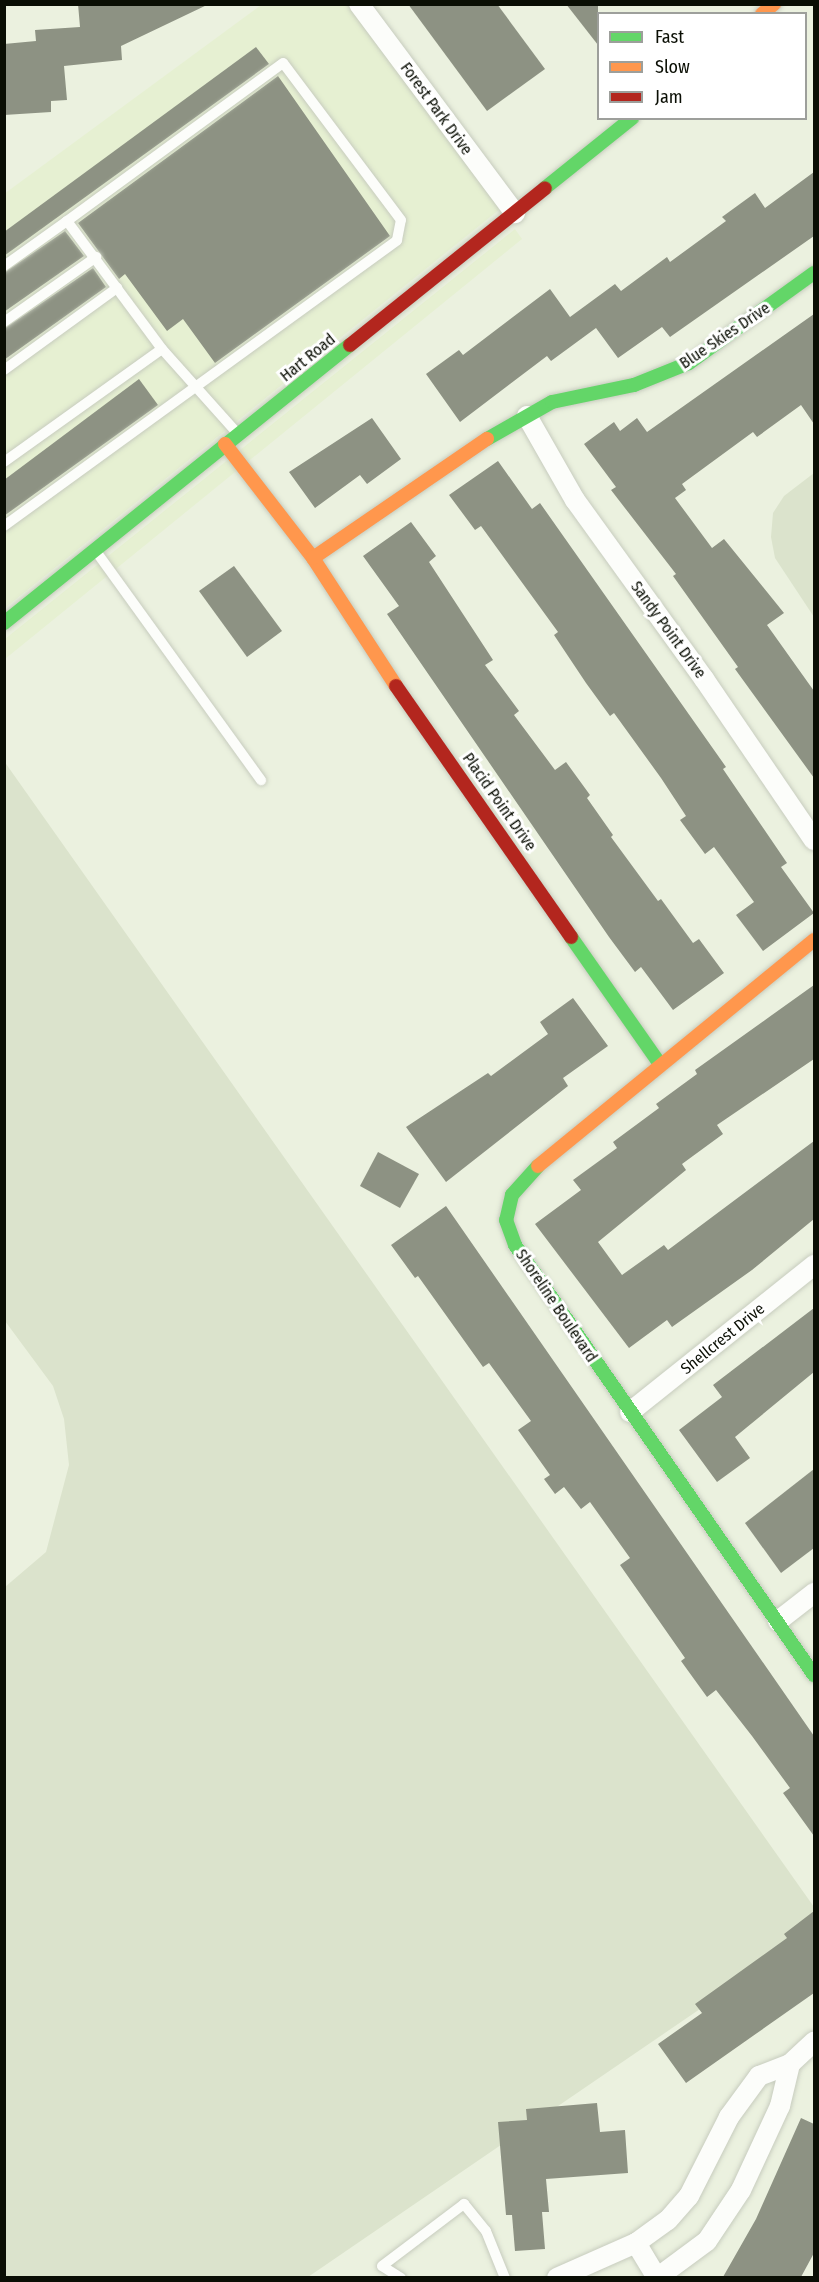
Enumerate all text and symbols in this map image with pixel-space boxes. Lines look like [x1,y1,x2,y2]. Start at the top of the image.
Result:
legend [597,12,807,120]
text: Fast [655,26,684,48]
text: Slow [655,56,690,78]
street label: Forest Park Drive [396,59,476,159]
text: Jam [655,86,683,108]
street label: Blue Skies Drive [676,299,774,373]
street label: Hart Road [277,330,339,386]
street label: Sandy Point Drive [626,578,710,682]
street label: Placid Point Drive [458,749,540,855]
street label: Shoreline Boulevard [511,1246,601,1366]
street label: Shellcrest Drive [677,1299,769,1379]

